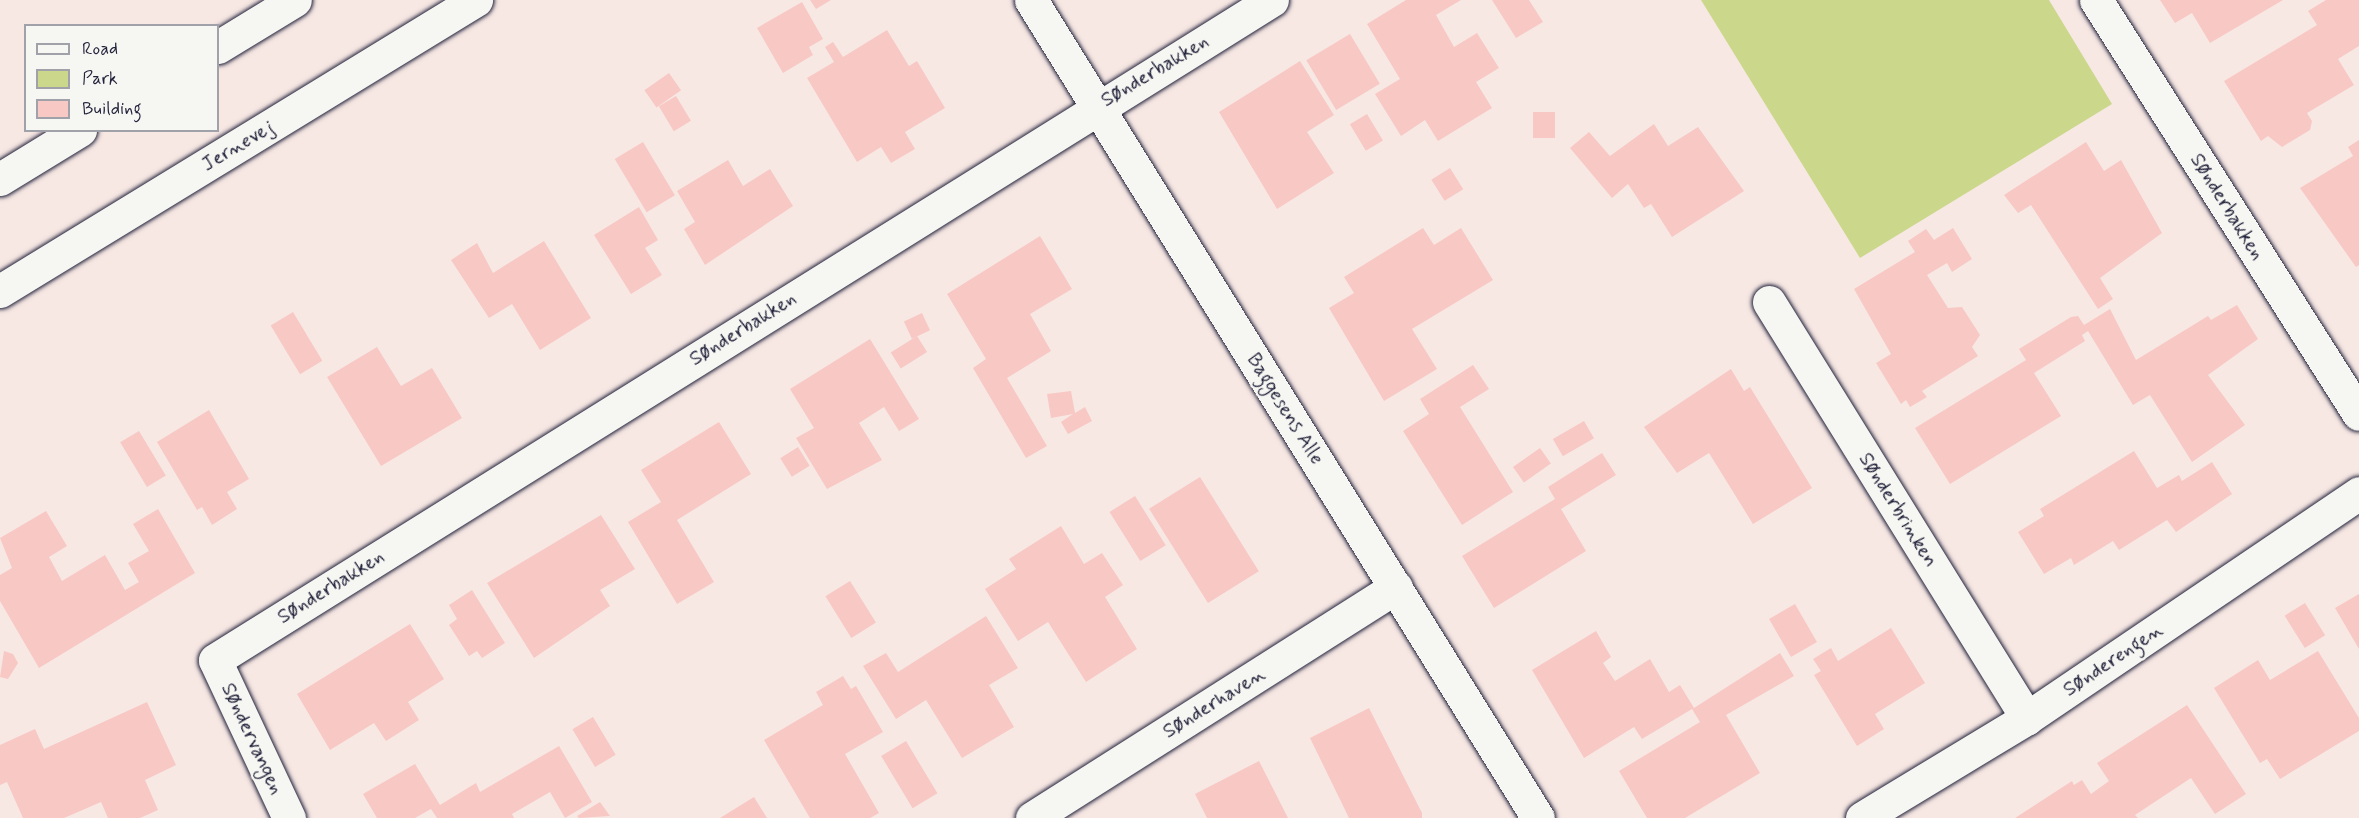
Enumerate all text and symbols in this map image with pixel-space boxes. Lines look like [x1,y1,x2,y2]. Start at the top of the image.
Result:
legend [24,24,219,132]
street label: Sønderbakken [1097,29,1213,113]
text: Road [82,37,118,61]
text: Park [82,67,118,91]
text: Building [82,97,142,121]
street label: Jernevej [198,115,278,177]
street label: Sønderbakken [2185,149,2269,265]
street label: Sønderbakken [685,287,801,371]
street label: Baggesens Alle [1241,349,1329,469]
street label: Sønderbrinken [1853,448,1943,572]
street label: Sønderbakken [273,545,389,629]
street label: Sønderengen [2059,618,2167,702]
street label: Sønderhaven [1159,662,1269,744]
street label: Søndervangen [216,679,288,799]

